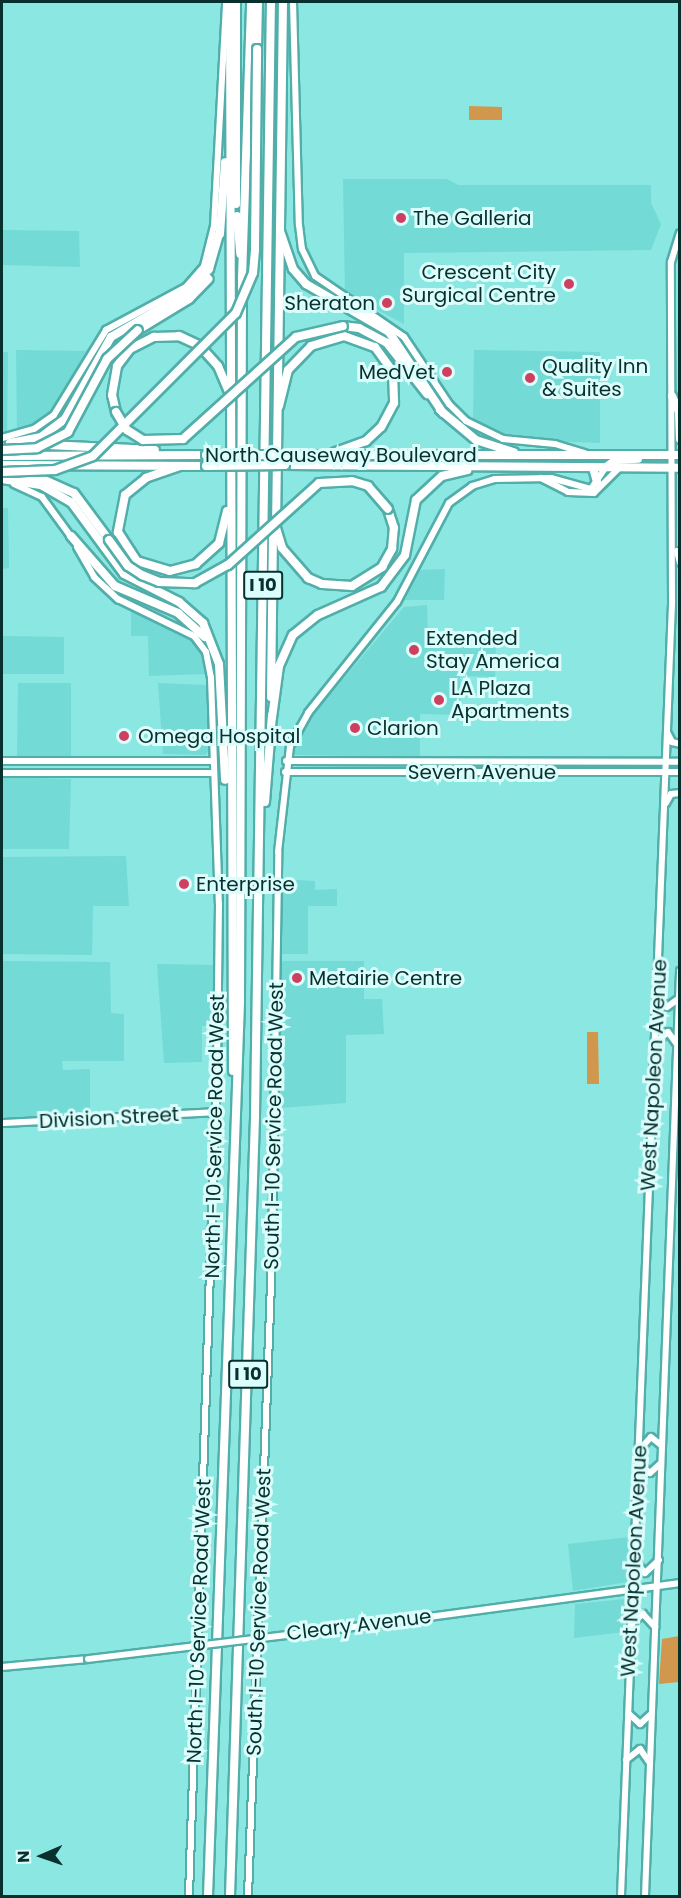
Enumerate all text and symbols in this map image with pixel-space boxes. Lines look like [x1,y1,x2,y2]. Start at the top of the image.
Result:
place label: The Galleria [413,206,532,230]
marker: The Galleria [394,211,408,225]
place label: Crescent City Surgical Centre [402,260,556,307]
marker: Crescent City Surgical Centre [560,275,578,293]
place label: Sheraton [284,291,375,315]
marker: Sheraton [380,296,394,310]
place label: Quality Inn & Suites [542,354,648,401]
place label: MedVet [359,360,435,384]
marker: MedVet [440,365,454,379]
marker: Quality Inn & Suites [523,371,537,385]
street label: North Causeway Boulevard [205,443,477,467]
road number: I 10 [242,570,284,600]
place label: Extended Stay America [426,626,560,673]
marker: Extended Stay America [407,643,421,657]
place label: LA Plaza Apartments [451,676,570,723]
marker: LA Plaza Apartments [432,693,446,707]
place label: Clarion [367,716,439,740]
marker: Clarion [348,721,362,735]
place label: Omega Hospital [138,724,300,748]
marker: Omega Hospital [115,727,133,745]
street label: Severn Avenue [408,760,556,784]
place label: Enterprise [196,872,295,896]
marker: Enterprise [177,877,191,891]
street label: West Napoleon Avenue [636,958,672,1192]
place label: Metairie Centre [309,966,462,990]
marker: Metairie Centre [290,971,304,985]
street label: South I-10 Service Road West [259,982,289,1270]
street label: North I-10 Service Road West [201,994,229,1278]
street label: Division Street [38,1102,180,1134]
road number: I 10 [227,1359,269,1389]
street label: West Napoleon Avenue [616,1444,652,1678]
street label: South I-10 Service Road West [242,1468,276,1756]
street label: North I-10 Service Road West [182,1478,216,1764]
street label: Cleary Avenue [285,1604,433,1646]
north arrow [12,1826,72,1886]
text: N [12,1850,35,1863]

